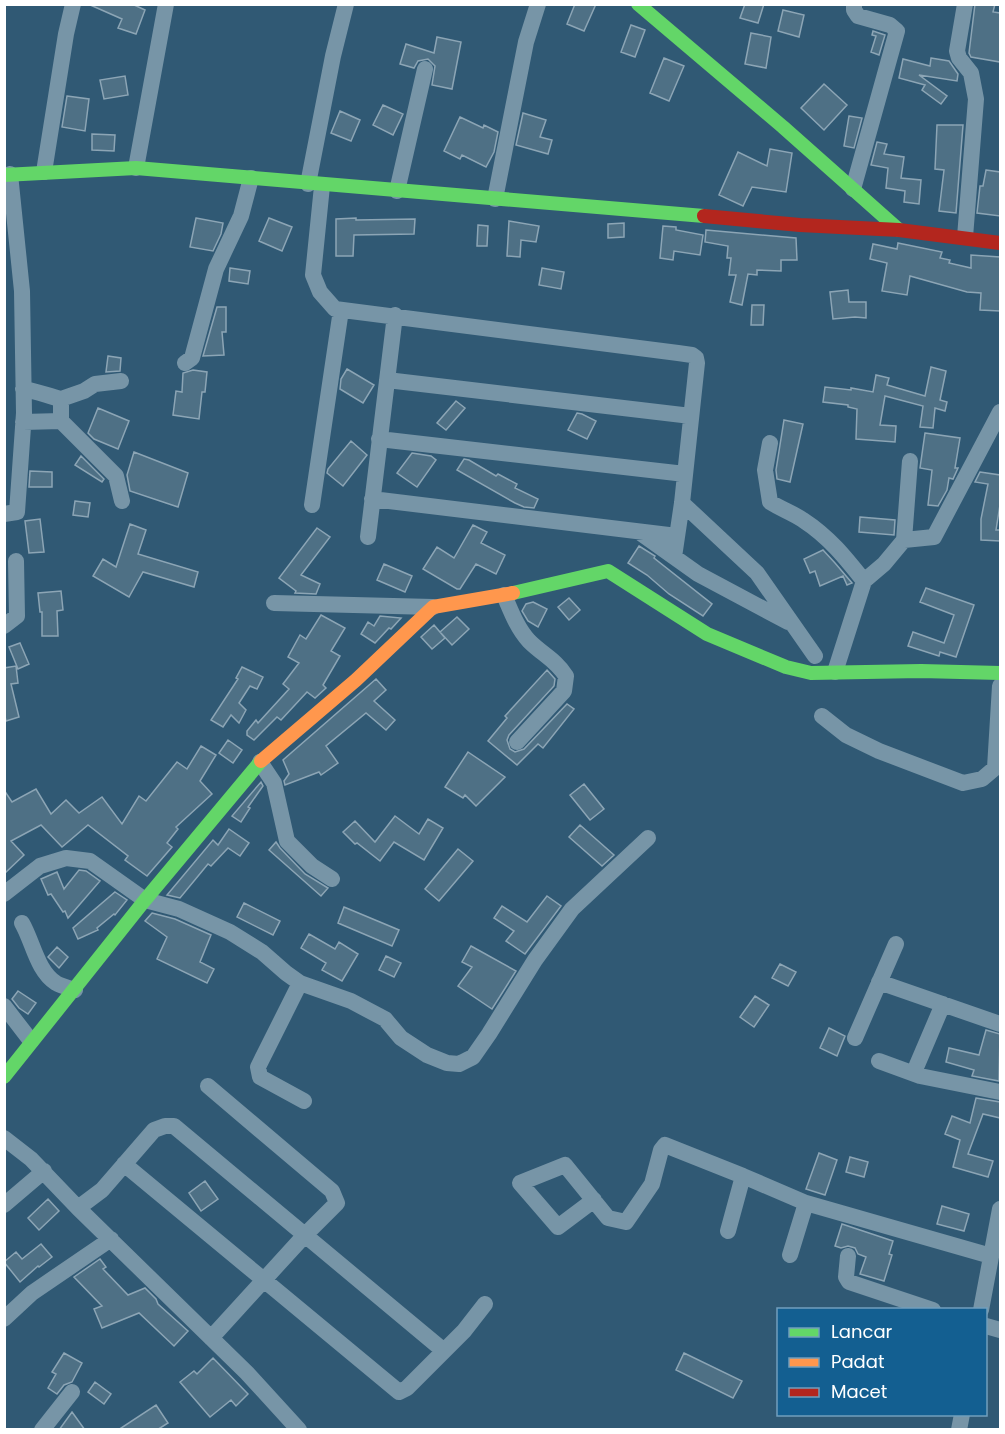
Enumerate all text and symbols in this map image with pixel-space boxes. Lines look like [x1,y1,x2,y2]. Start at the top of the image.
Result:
legend [777,1308,987,1416]
text: Lancar [831,1319,893,1344]
text: Padat [831,1349,884,1374]
text: Macet [831,1379,887,1404]

